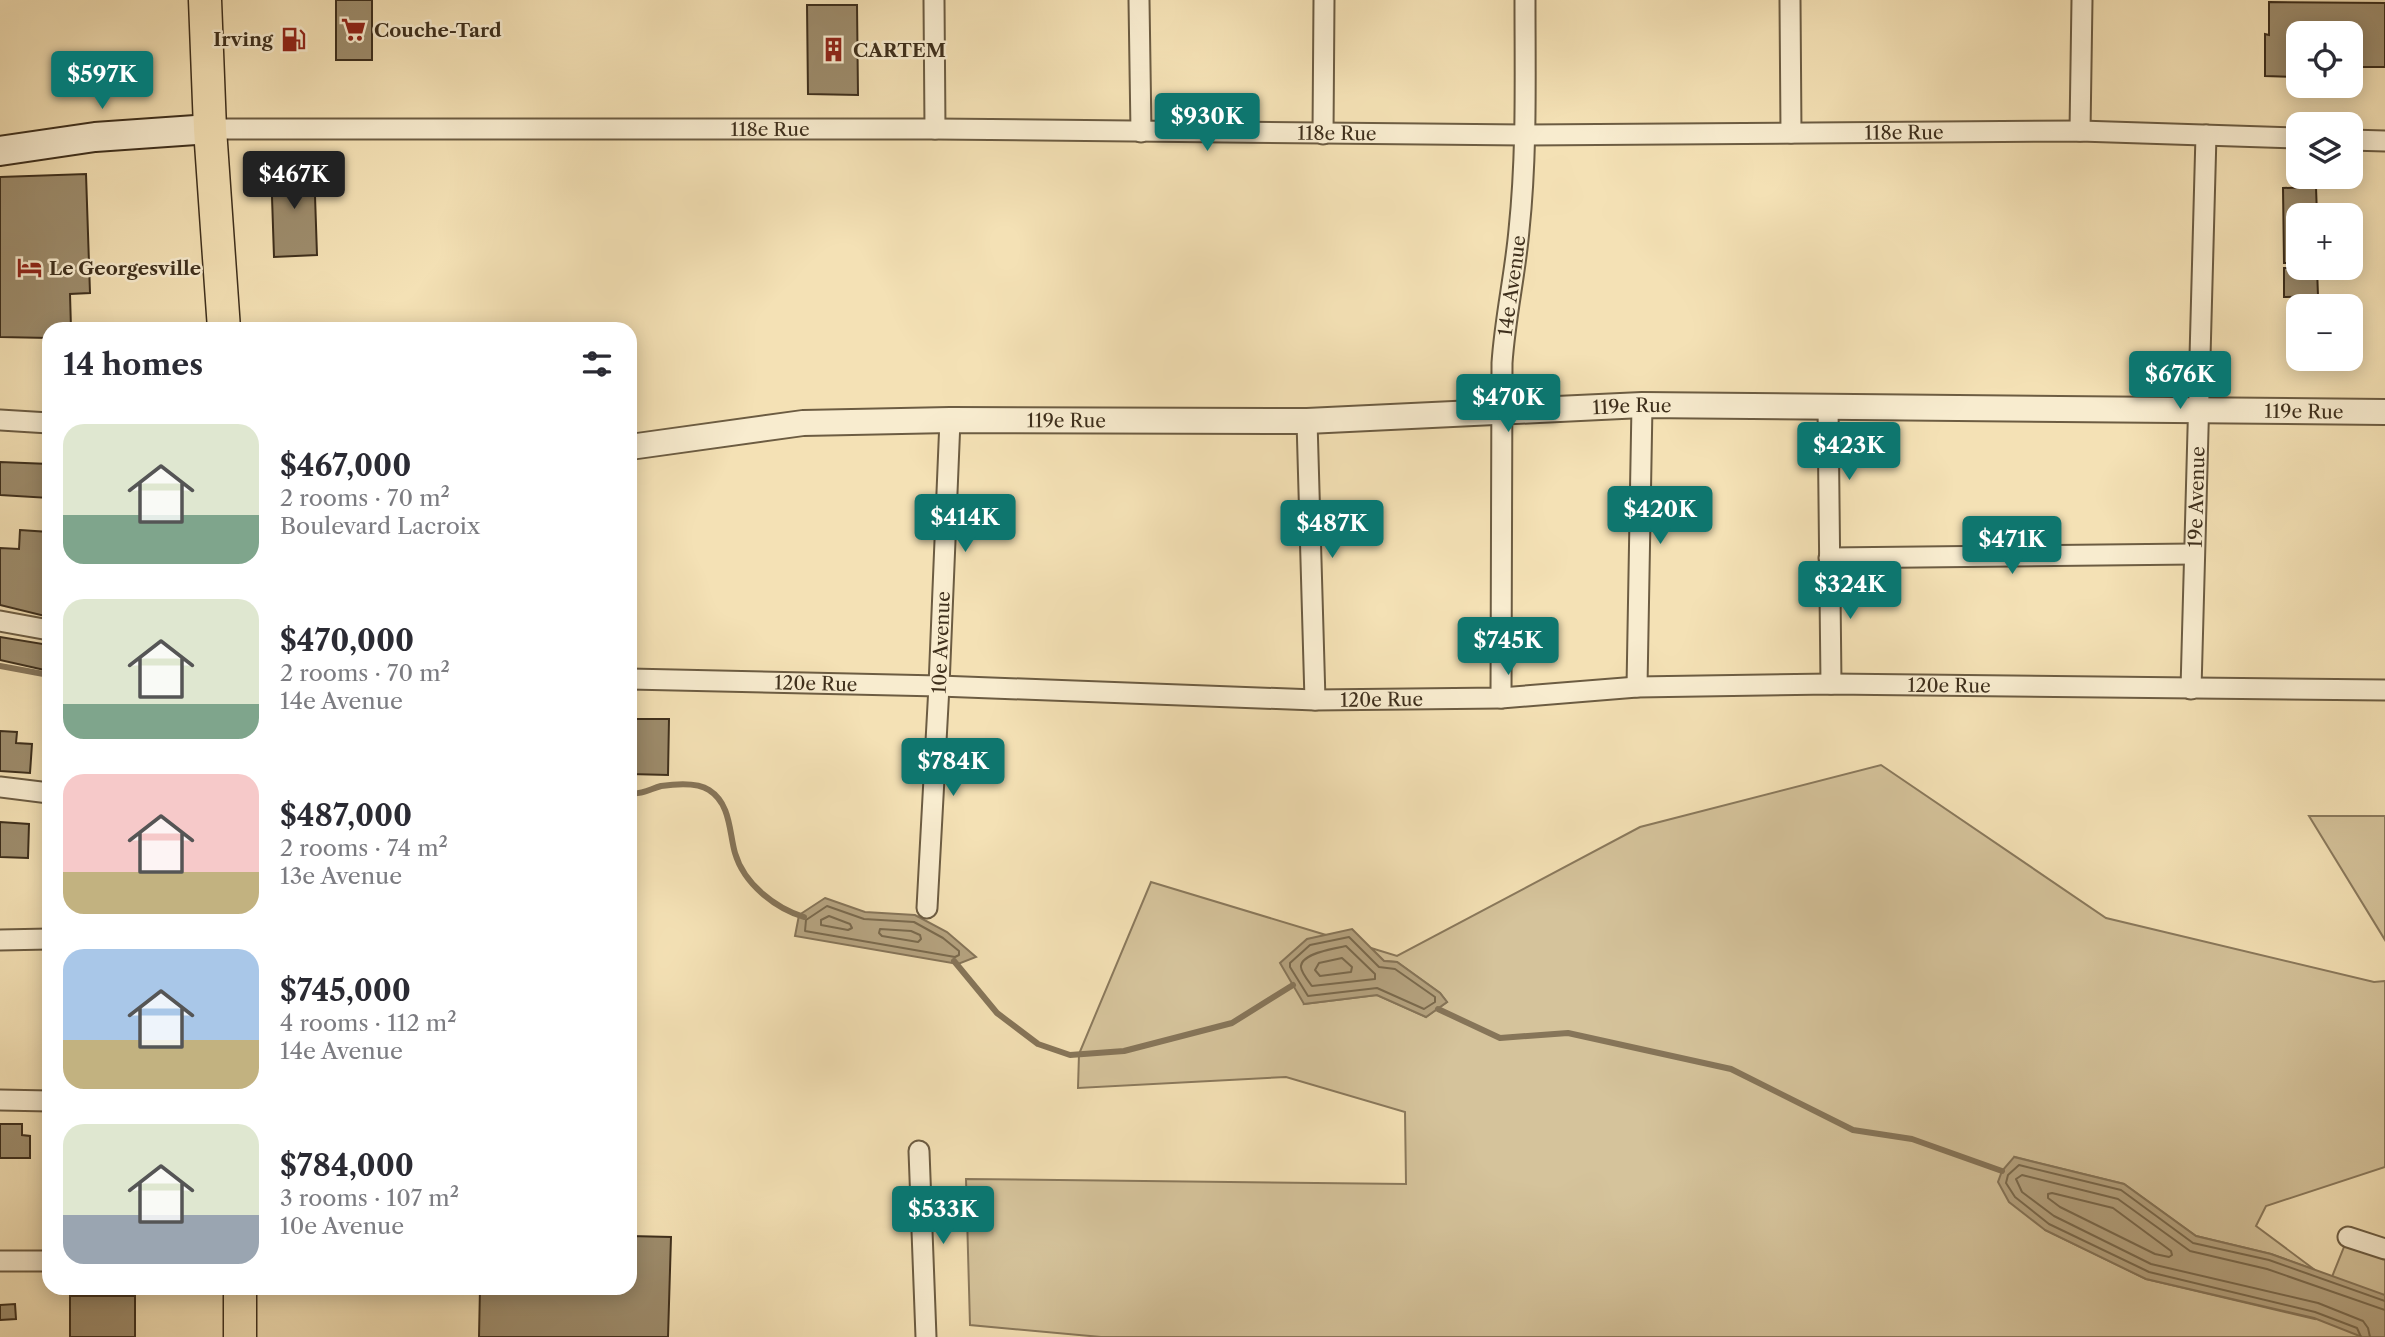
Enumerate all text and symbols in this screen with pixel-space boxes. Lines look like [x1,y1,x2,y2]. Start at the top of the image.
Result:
supermarket icon: Couche-Tard [340,16,368,44]
place label: Couche-Tard [374,19,502,42]
map controls [2286,21,2363,371]
button: locate [2286,21,2363,98]
fuel station icon: Irving [279,25,307,53]
place label: Irving [213,28,274,51]
building icon: CARTEM [819,36,847,64]
place label: CARTEM [853,39,946,62]
pin: $597K [53,52,151,111]
text: $597K [67,60,137,88]
pin: $930K [1158,94,1256,153]
text: $930K [1171,102,1243,130]
button: layers [2286,112,2363,189]
street label: 118e Rue [730,118,810,141]
street label: 118e Rue [1864,121,1944,145]
street label: 118e Rue [1297,122,1377,145]
pin: $467K [245,152,343,211]
text: $467K [259,160,329,188]
button: + [2286,203,2363,280]
street label: 14e Avenue [1494,234,1530,337]
hotel icon: Le Georgesville [15,254,43,282]
place label: Le Georgesville [49,257,201,280]
button: − [2286,294,2363,371]
icon: filters [578,345,616,383]
text: 14 homes [63,346,203,383]
pin: $676K [2131,352,2229,411]
text: $676K [2145,360,2215,388]
pin: $470K [1459,374,1557,434]
text: $470K [1472,383,1544,411]
street label: 119e Rue [1592,394,1672,419]
street label: 119e Rue [2264,400,2344,424]
street label: 119e Rue [1027,409,1106,432]
pin: $423K [1800,422,1898,482]
text: $423K [1813,431,1885,459]
street label: 19e Avenue [2184,446,2210,548]
text: $467,000 [280,447,411,484]
icon: home [119,452,203,536]
text: 2 rooms · 70 m² [280,484,450,512]
pin: $420K [1611,486,1709,546]
pin: $414K [916,494,1014,554]
text: $420K [1623,495,1697,523]
pin: $487K [1283,500,1381,560]
text: $414K [931,503,999,531]
text: $487K [1296,509,1368,537]
text: Boulevard Lacroix [280,512,480,540]
pin: $471K [1963,516,2061,576]
text: $471K [1978,525,2046,553]
pin: $324K [1801,562,1899,621]
text: $324K [1814,570,1886,598]
street label: 10e Avenue [928,591,955,694]
pin: $745K [1459,618,1557,677]
text: $470,000 [280,622,414,659]
text: $745K [1474,626,1542,654]
icon: home [119,627,203,711]
text: 2 rooms · 70 m² [280,659,450,687]
street label: 120e Rue [774,671,858,696]
street label: 120e Rue [1908,674,1991,698]
text: 14e Avenue [280,687,403,715]
street label: 120e Rue [1340,688,1423,712]
pin: $784K [904,738,1002,798]
text: $784K [917,747,989,775]
text: $487,000 [280,797,412,834]
icon: home [119,802,203,886]
text: 2 rooms · 74 m² [280,834,448,862]
text: 13e Avenue [280,862,402,890]
text: $745,000 [280,972,411,1009]
icon: home [119,977,203,1061]
text: 4 rooms · 112 m² [280,1009,457,1037]
text: 14e Avenue [280,1037,403,1065]
text: $784,000 [280,1147,414,1184]
icon: home [119,1152,203,1236]
text: 3 rooms · 107 m² [280,1184,459,1212]
pin: $533K [894,1186,992,1246]
text: $533K [908,1195,978,1223]
text: 10e Avenue [280,1212,404,1240]

